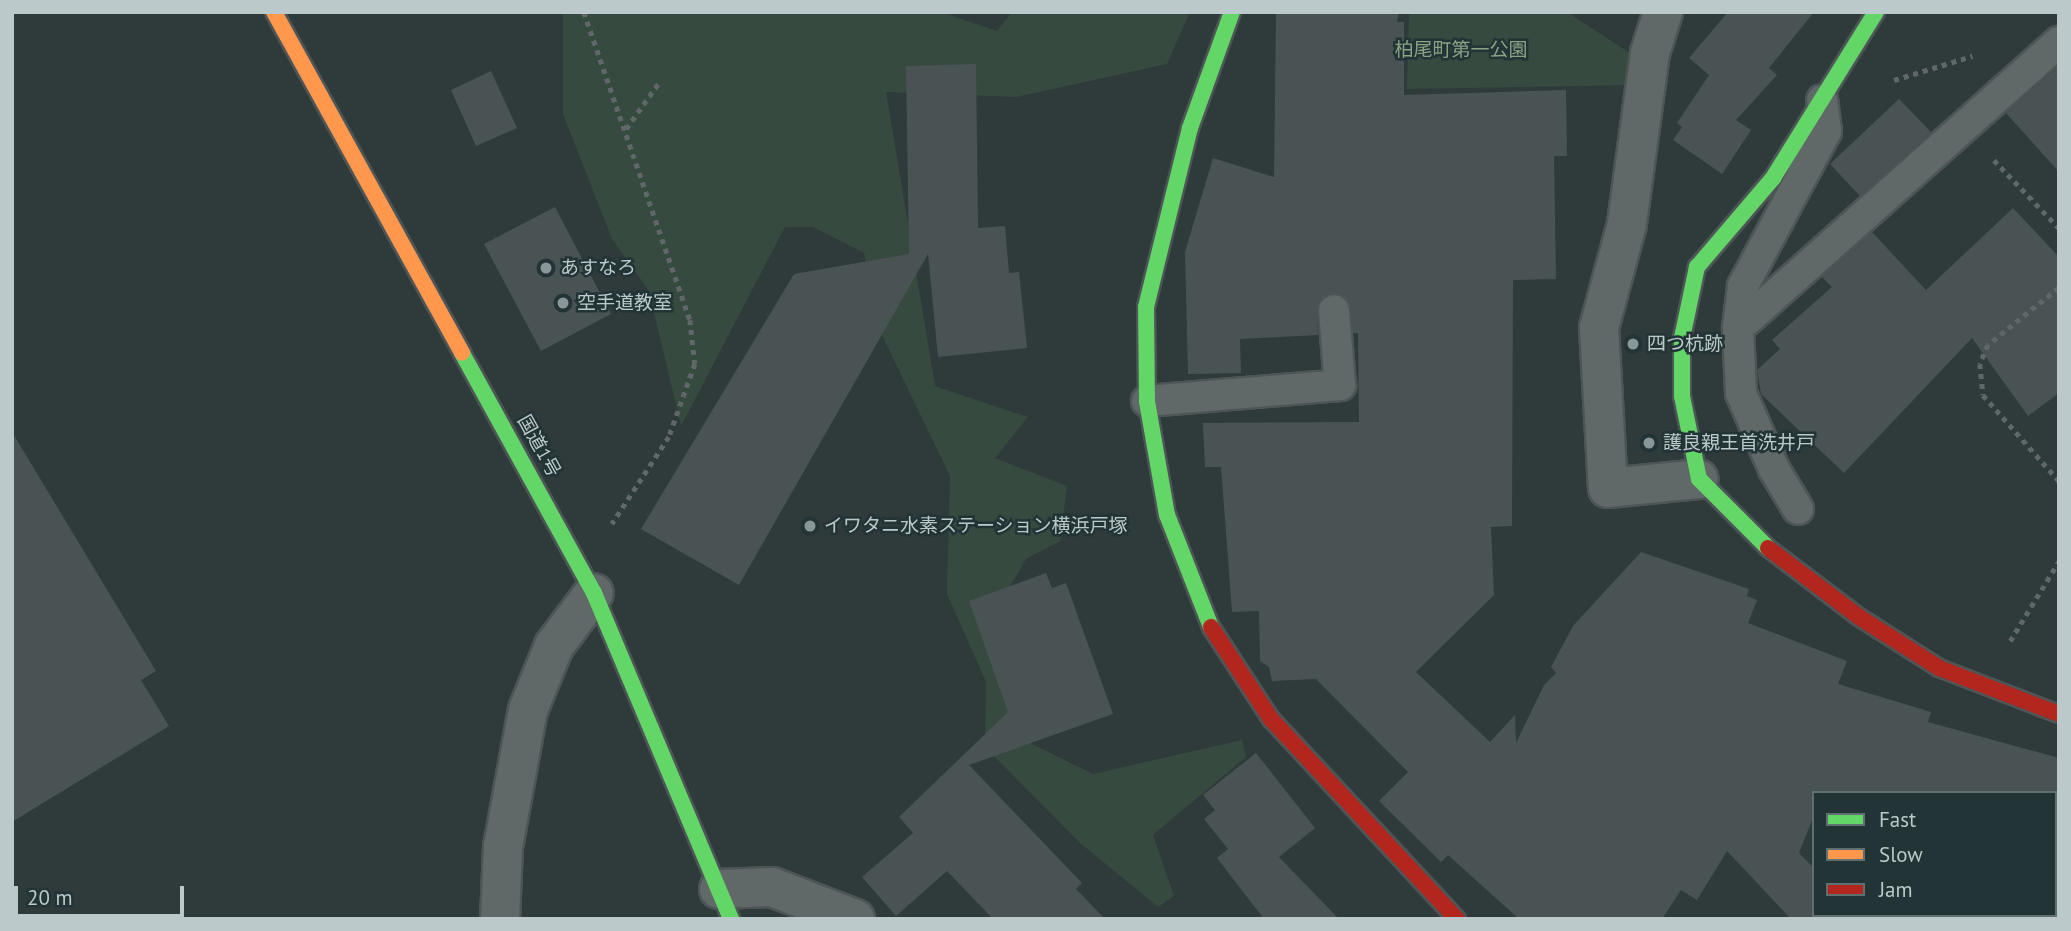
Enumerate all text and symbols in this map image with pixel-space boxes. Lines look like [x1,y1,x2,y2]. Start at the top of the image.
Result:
park label: 柏尾町第一公園 [1395,39,1527,61]
place label: あすなろ [560,257,636,279]
marker: あすなろ [538,260,554,276]
place label: 空手道教室 [577,292,672,314]
marker: 空手道教室 [555,295,571,311]
place label: 四つ杭跡 [1647,333,1723,355]
marker: 四つ杭跡 [1625,336,1641,352]
street label: 国道1号 [513,411,565,481]
place label: 護良親王首洗井戸 [1663,432,1815,454]
marker: 護良親王首洗井戸 [1641,435,1657,451]
place label: イワタニ水素ステーション横浜戸塚 [824,515,1128,537]
marker: イワタニ水素ステーション横浜戸塚 [802,518,818,534]
legend [1812,791,2057,917]
text: Fast [1879,806,1916,833]
text: Slow [1879,841,1923,868]
scale bar [18,872,187,916]
text: Jam [1879,876,1913,903]
text: 20 m [27,884,73,911]

